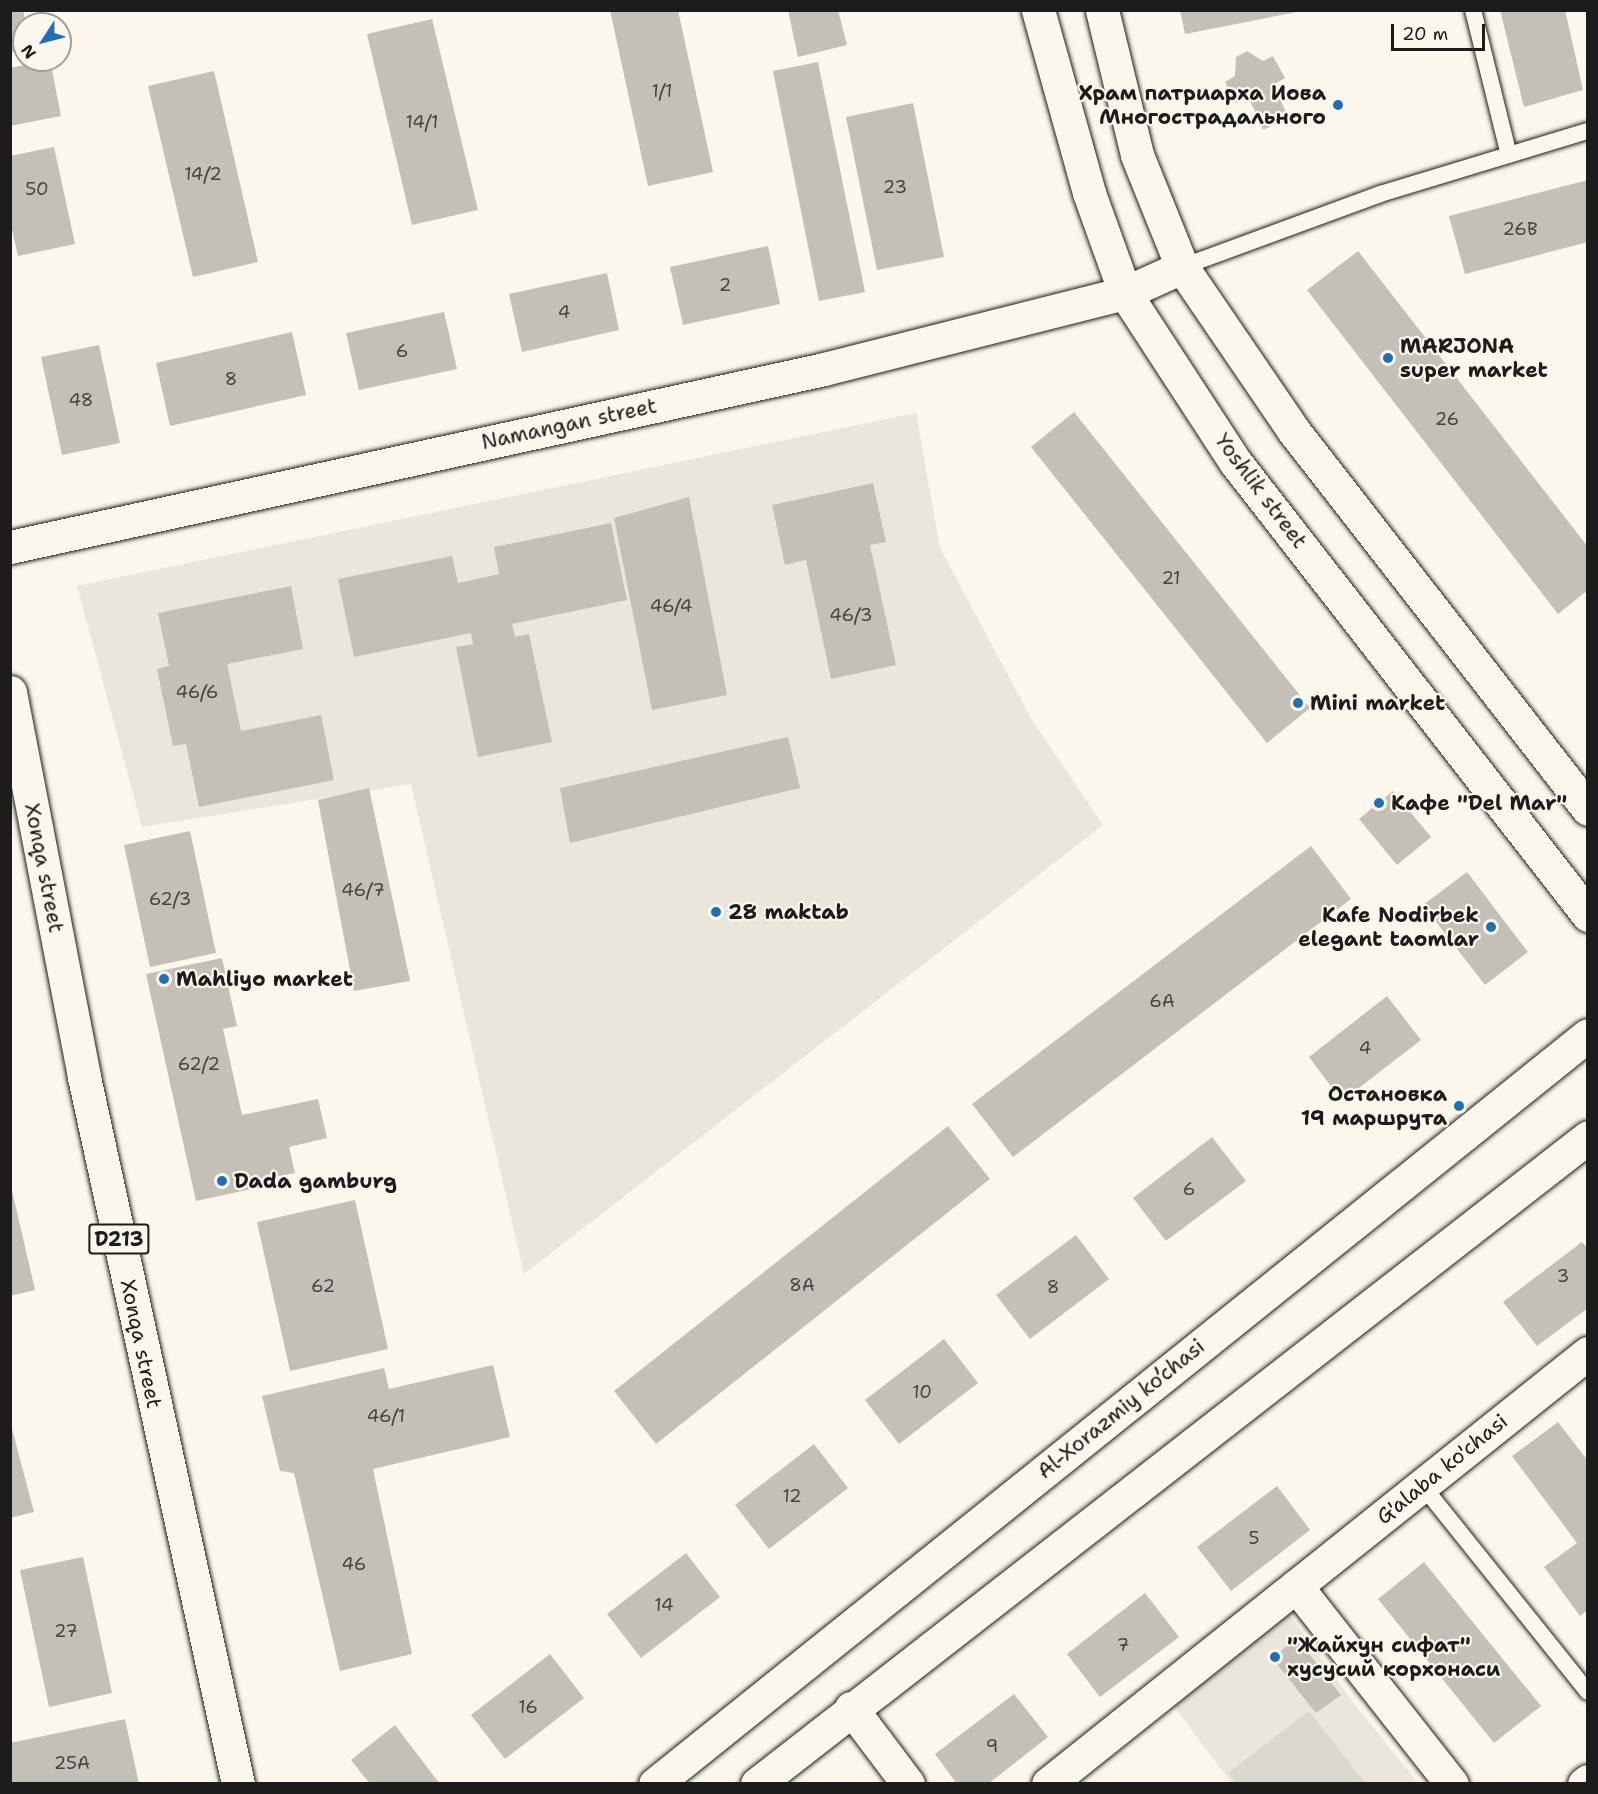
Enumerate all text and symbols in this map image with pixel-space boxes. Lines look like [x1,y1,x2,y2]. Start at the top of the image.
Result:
north arrow [12,12,72,72]
scale bar [1394,12,1488,50]
text: 20 m [1402,22,1448,46]
text: N [16,40,41,63]
house number: 1/1 [652,80,672,102]
place label: Храм патриарха Иова Многострадального [1079,80,1326,130]
marker: Храм патриарха Иова Многострадального [1331,98,1345,112]
house number: 14/1 [406,111,438,133]
house number: 14/2 [184,163,222,185]
house number: 23 [883,176,907,198]
house number: 50 [25,178,49,200]
house number: 26В [1502,218,1538,240]
house number: 2 [719,274,731,296]
house number: 4 [558,301,570,323]
place label: MARJONA super market [1400,333,1548,383]
house number: 6 [396,340,408,362]
marker: MARJONA super market [1381,351,1395,365]
house number: 8 [225,368,237,390]
house number: 48 [69,389,93,411]
street label: Namangan street [479,393,659,455]
house number: 26 [1435,408,1459,430]
street label: Yoshlik street [1210,429,1312,553]
house number: 21 [1161,567,1181,589]
house number: 46/4 [650,595,692,617]
house number: 46/3 [829,604,873,626]
house number: 46/6 [176,681,218,703]
place label: Mini market [1310,690,1445,716]
marker: Mini market [1291,696,1305,710]
place label: Кафе "Del Mar" [1391,790,1567,816]
marker: Кафе "Del Mar" [1372,796,1386,810]
street label: Xonqa street [19,801,69,935]
house number: 46/7 [341,879,385,901]
house number: 62/3 [149,888,191,910]
place label: 28 maktab [728,899,849,925]
place label: Kafe Nodirbek elegant taomlar [1298,902,1479,952]
marker: 28 maktab [709,905,723,919]
marker: Kafe Nodirbek elegant taomlar [1484,920,1498,934]
place label: Mahliyo market [176,966,353,992]
marker: Mahliyo market [157,972,171,986]
house number: 6А [1149,990,1175,1012]
house number: 4 [1359,1037,1371,1059]
house number: 62/2 [178,1053,220,1075]
place label: Остановка 19 маршрута [1301,1081,1447,1131]
marker: Остановка 19 маршрута [1452,1099,1466,1113]
place label: Dada gamburg [234,1168,397,1194]
marker: Dada gamburg [215,1174,229,1188]
house number: 6 [1183,1178,1195,1200]
road number: D213 [88,1222,150,1256]
house number: 3 [1557,1265,1569,1287]
house number: 8А [789,1274,815,1296]
house number: 62 [311,1275,335,1297]
house number: 8 [1047,1276,1059,1298]
street label: Xonqa street [115,1277,167,1411]
street label: Al-Xorazmiy ko’chasi [1032,1334,1210,1484]
house number: 10 [912,1381,932,1403]
house number: 46/1 [367,1405,405,1427]
street label: G'alaba ko'chasi [1371,1408,1513,1530]
house number: 12 [782,1485,802,1507]
house number: 5 [1248,1527,1260,1549]
house number: 46 [342,1553,366,1575]
house number: 14 [654,1594,674,1616]
house number: 27 [54,1620,78,1642]
place label: "Жайхун сифат" хусусий корхонаси [1287,1632,1500,1682]
house number: 7 [1117,1634,1129,1656]
marker: "Жайхун сифат" хусусий корхонаси [1268,1650,1282,1664]
house number: 16 [518,1696,538,1718]
house number: 9 [986,1735,998,1757]
house number: 25A [54,1752,90,1774]

